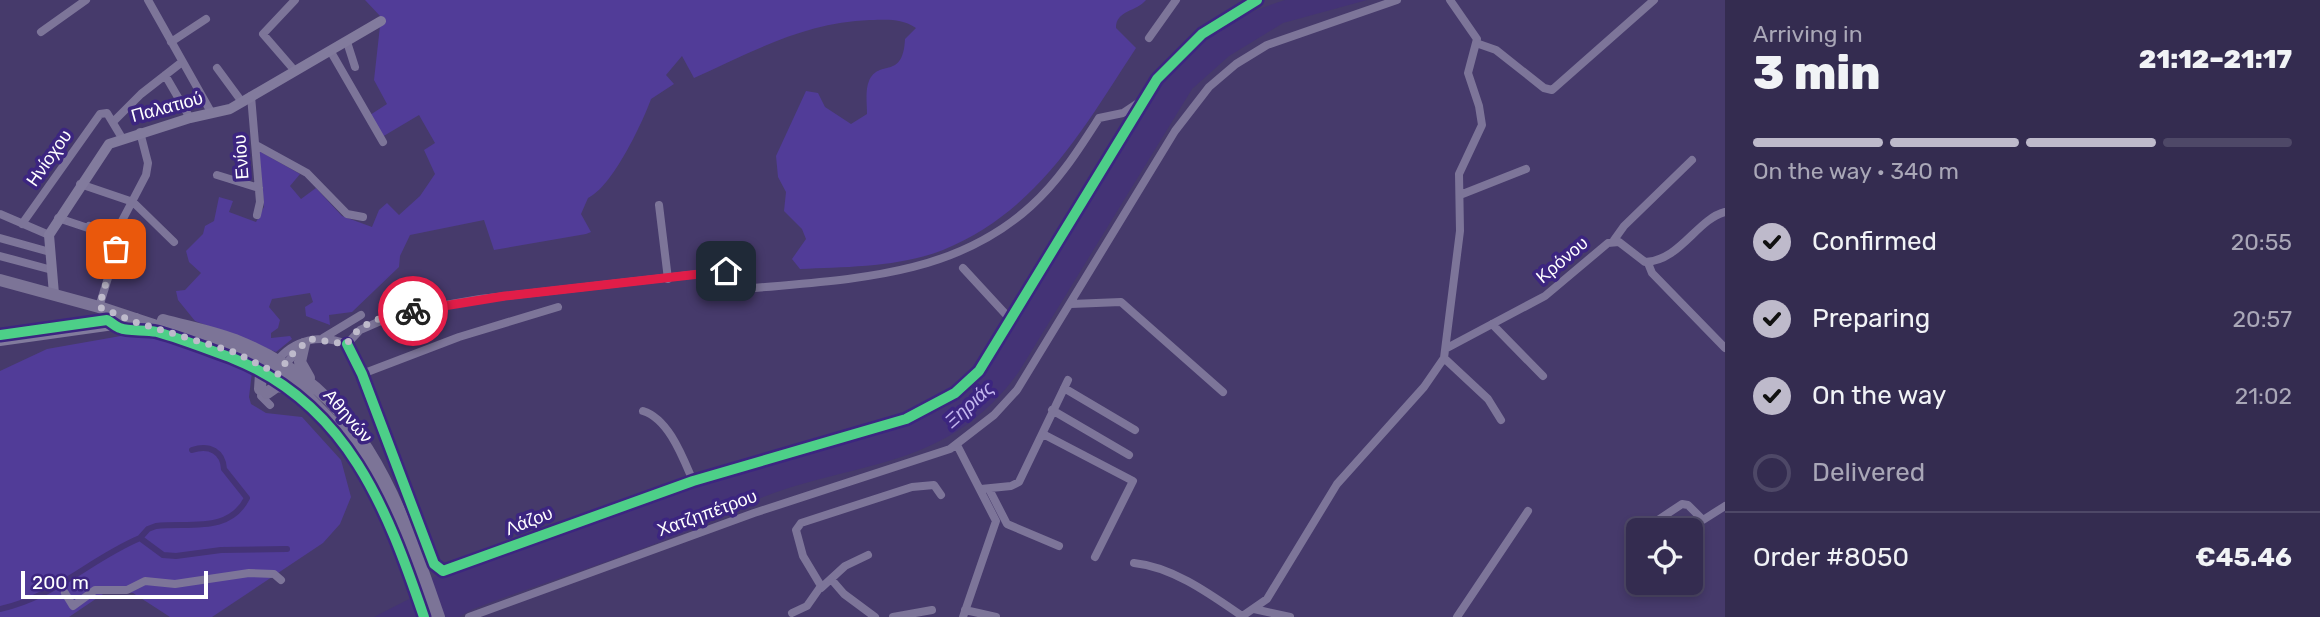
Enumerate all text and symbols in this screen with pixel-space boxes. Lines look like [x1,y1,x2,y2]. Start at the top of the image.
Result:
text: Arriving in [1753,20,1863,48]
text: 21:12–21:17 [2139,44,2292,75]
text: 3 min [1753,46,1881,101]
street label: Παλατιού [129,87,205,127]
street label: Ηνίοχου [22,125,76,191]
street label: Ενίου [228,134,254,180]
text: On the way · 340 m [1753,157,1959,185]
pin [86,219,146,279]
icon: check [1753,223,1791,261]
text: Confirmed [1812,226,1937,257]
text: 20:55 [2231,228,2292,256]
icon: bag [97,230,135,268]
street label: Κρόνου [1532,232,1592,288]
pin [696,241,756,301]
icon: home [707,252,745,290]
courier [378,276,448,346]
icon: bike [394,292,432,330]
icon: check [1753,300,1791,338]
text: Preparing [1812,303,1930,334]
text: 20:57 [2233,305,2292,333]
water label: Ξηριάς [939,376,999,433]
icon: check [1753,377,1791,415]
text: On the way [1812,380,1946,411]
text: 21:02 [2235,382,2292,410]
street label: Αθηνών [319,385,377,447]
text: Delivered [1812,457,1925,488]
street label: Χατζηπέτρου [654,485,760,541]
street label: Λάζου [502,502,556,540]
map controls [1626,518,1703,595]
button: locate [1626,518,1703,595]
text: Order #8050 [1753,542,1909,573]
text: €45.46 [2195,542,2292,573]
scale bar [21,568,208,600]
text: 200 m [32,571,89,594]

